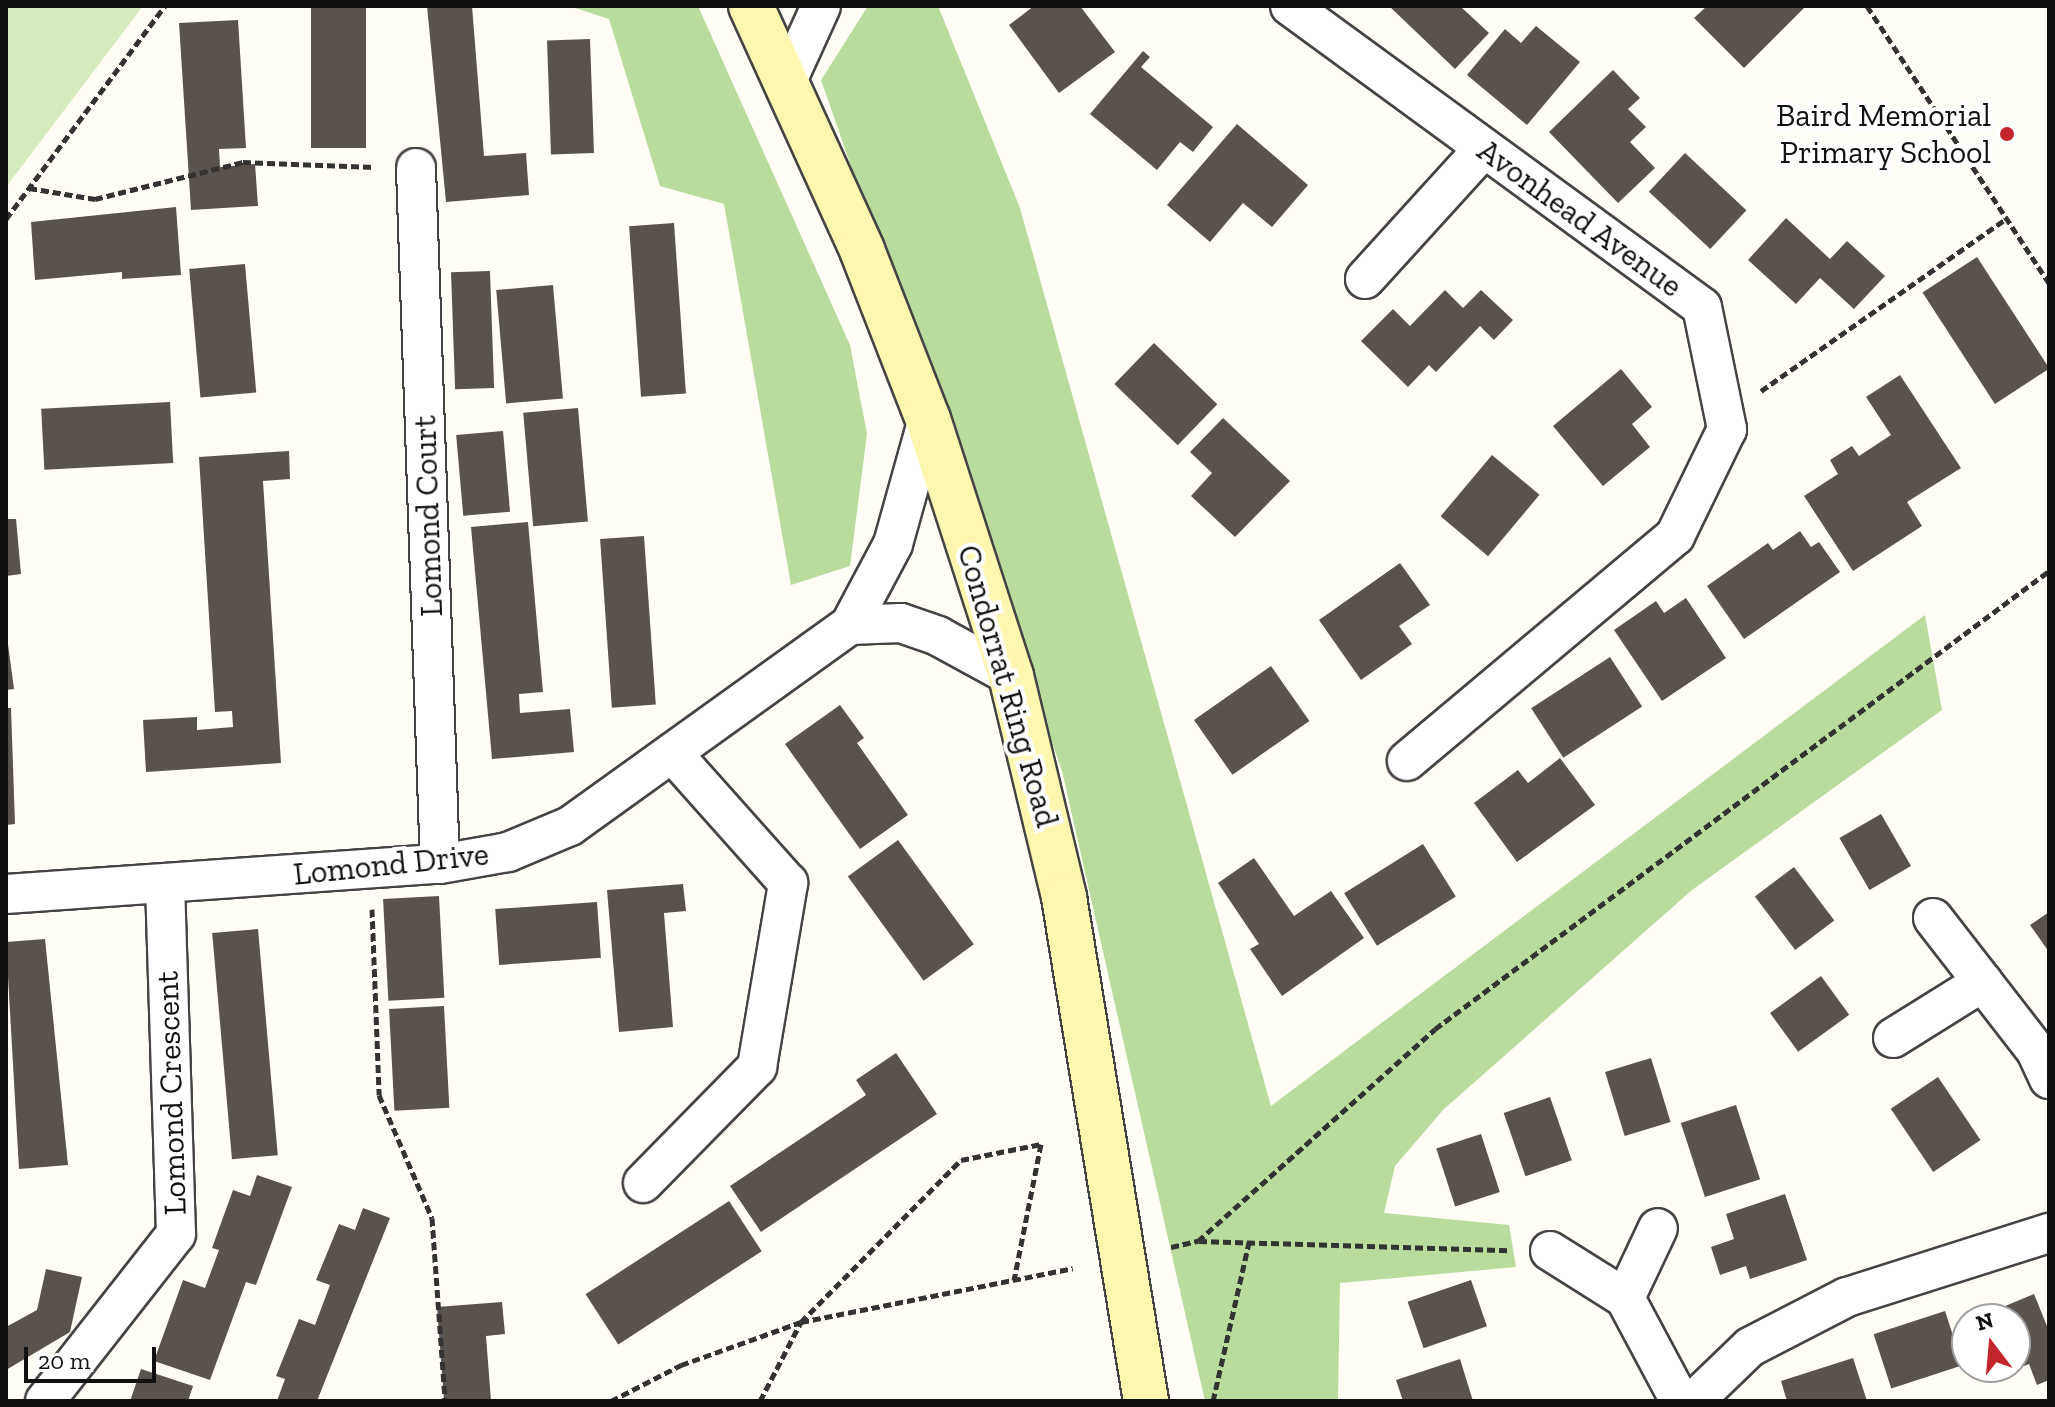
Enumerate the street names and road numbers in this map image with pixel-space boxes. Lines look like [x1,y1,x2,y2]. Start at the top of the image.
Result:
street label: Avonhead Avenue [1470,131,1690,305]
street label: Lomond Court [405,415,451,617]
street label: Condorrat Ring Road [949,541,1067,831]
street label: Lomond Drive [291,835,491,893]
street label: Lomond Crescent [148,970,194,1216]

